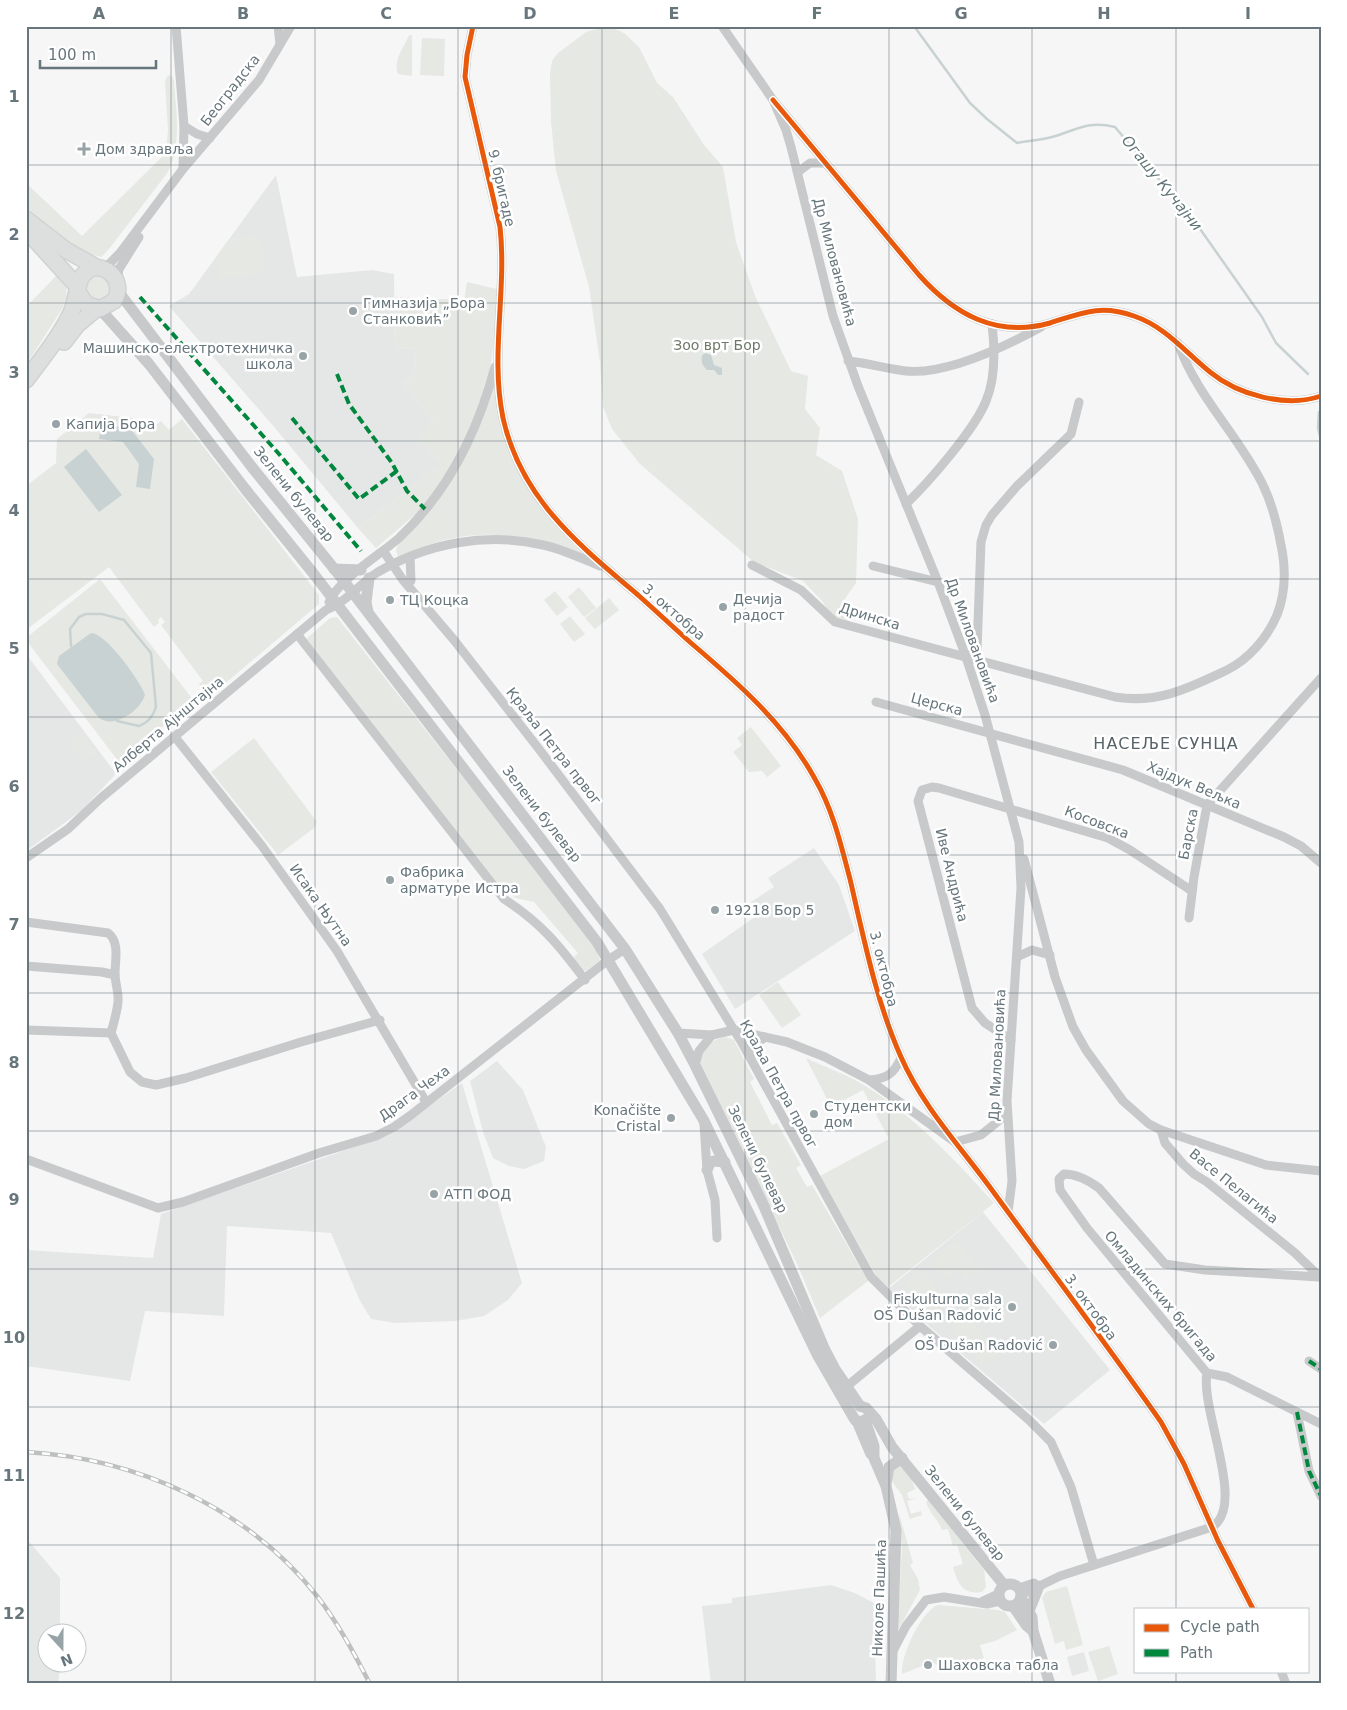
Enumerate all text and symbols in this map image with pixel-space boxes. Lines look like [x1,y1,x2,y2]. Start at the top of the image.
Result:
text: A [93,4,106,23]
text: B [237,4,249,23]
text: C [380,4,392,23]
text: D [523,4,537,23]
text: E [669,4,679,23]
text: F [812,4,822,23]
text: G [954,4,968,23]
text: H [1097,4,1111,23]
text: I [1245,4,1251,23]
scale bar [40,38,156,70]
text: 100 m [48,46,96,64]
street label: Београдска [197,51,263,129]
text: 1 [8,87,20,106]
water label: Огашу Кучајни [1118,132,1206,235]
place label: Дом здравља [95,141,194,157]
marker: Дом здравља [77,142,91,156]
street label: 9. бригаде [485,148,519,228]
street label: Др Миловановића [810,196,860,328]
text: 2 [8,225,20,244]
place label: Гимназија „Бора Станковић” [363,295,485,327]
marker: Гимназија „Бора Станковић” [347,305,359,317]
park label: Зоо врт Бор [673,337,761,353]
place label: Машинско-електротехничка школа [83,340,293,372]
marker: Машинско-електротехничка школа [297,350,309,362]
text: 3 [8,363,20,382]
place label: Капија Бора [66,416,155,432]
marker: Капија Бора [50,418,62,430]
street label: Зелени булевар [251,443,337,545]
text: 4 [8,501,20,520]
street label: Др Миловановића [943,575,1003,705]
street label: 3. октобра [639,580,709,644]
place label: Дечија радост [733,591,785,623]
place label: ТЦ Коцка [399,592,469,608]
marker: ТЦ Коцка [384,594,396,606]
street label: Дринска [838,599,902,633]
marker: Дечија радост [717,601,729,613]
text: 5 [8,639,20,658]
street label: Алберта Ајнштајна [109,673,227,775]
street label: Краља Петра првог [503,684,605,808]
street label: Церска [909,689,965,719]
district label: НАСЕЉЕ СУНЦА [1093,734,1239,753]
street label: Хајдук Вељка [1144,758,1244,812]
street label: Зелени булевар [499,763,585,866]
text: 6 [8,777,20,796]
street label: Косовска [1063,802,1131,842]
street label: Барска [1175,807,1201,861]
street label: Иве Андрића [933,827,971,923]
street label: Исака Њутна [287,861,355,949]
place label: Фабрика арматуре Истра [400,864,519,896]
marker: Фабрика арматуре Истра [384,874,396,886]
place label: 19218 Бор 5 [725,902,814,918]
marker: 19218 Бор 5 [709,904,721,916]
text: 7 [8,915,20,934]
street label: 3. октобра [867,929,901,1009]
street label: Др Миловановића [986,988,1008,1122]
street label: Краља Петра првог [737,1017,821,1151]
text: 8 [8,1053,20,1072]
street label: Драга Чеха [375,1062,453,1124]
place label: Студентски дом [824,1098,911,1130]
place label: Konačište Cristal [594,1102,661,1134]
street label: Зелени булевар [725,1102,791,1216]
marker: Студентски дом [808,1108,820,1120]
marker: Konačište Cristal [665,1112,677,1124]
street label: Васе Пелагића [1186,1145,1282,1227]
place label: АТП ФОД [444,1186,511,1202]
marker: АТП ФОД [428,1188,440,1200]
text: 9 [8,1190,20,1209]
street label: Омладинских бригада [1102,1227,1220,1365]
street label: 3. октобра [1062,1271,1120,1343]
place label: Fiskulturna sala OŠ Dušan Radović [873,1291,1002,1323]
marker: Fiskulturna sala OŠ Dušan Radović [1006,1301,1018,1313]
text: 10 [3,1328,25,1347]
place label: OŠ Dušan Radović [914,1336,1043,1353]
marker: OŠ Dušan Radović [1047,1339,1059,1351]
street label: Зелени булевар [922,1462,1008,1564]
text: 11 [3,1466,25,1485]
street label: Николе Пашића [869,1539,889,1657]
text: 12 [3,1604,25,1623]
legend [1134,1608,1310,1672]
text: Cycle path [1180,1618,1260,1636]
north arrow [38,1622,88,1672]
text: Path [1180,1644,1213,1662]
text: N [58,1651,75,1670]
place label: Шаховска табла [938,1657,1059,1673]
marker: Шаховска табла [922,1659,934,1671]

